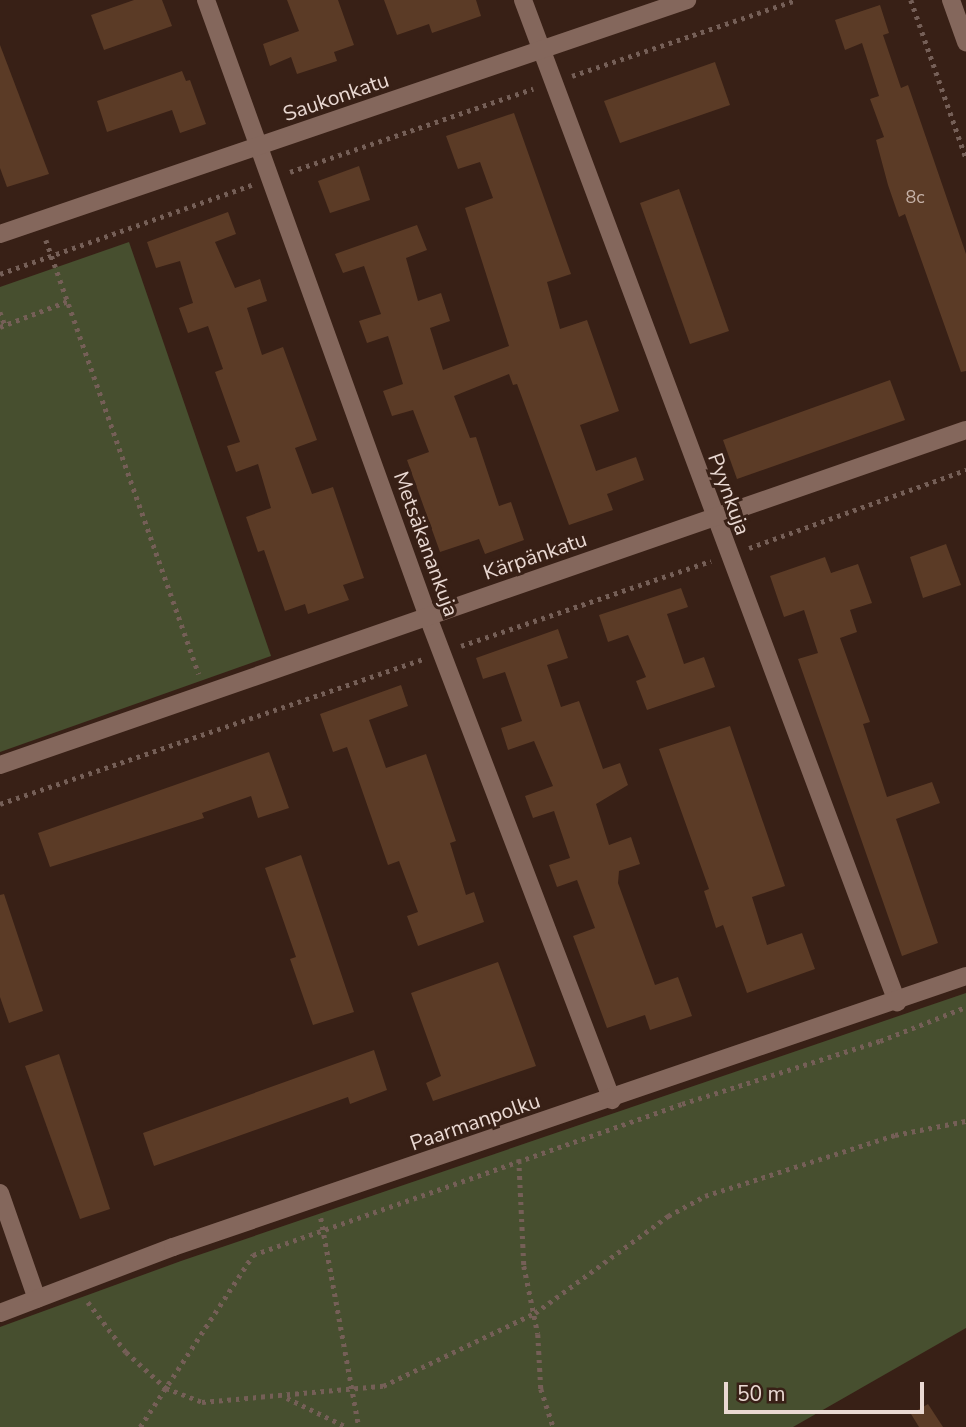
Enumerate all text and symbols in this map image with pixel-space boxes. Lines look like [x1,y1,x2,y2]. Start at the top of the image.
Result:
street label: Saukonkatu [280,67,392,127]
house number: 8c [905,186,925,208]
street label: Pyynkuja [703,449,755,539]
street label: Metsäkanankuja [388,468,464,620]
street label: Kärpänkatu [480,527,590,585]
street label: Paarmanpolku [407,1088,543,1156]
scale bar [728,1368,928,1412]
text: 50 m [737,1380,786,1408]

